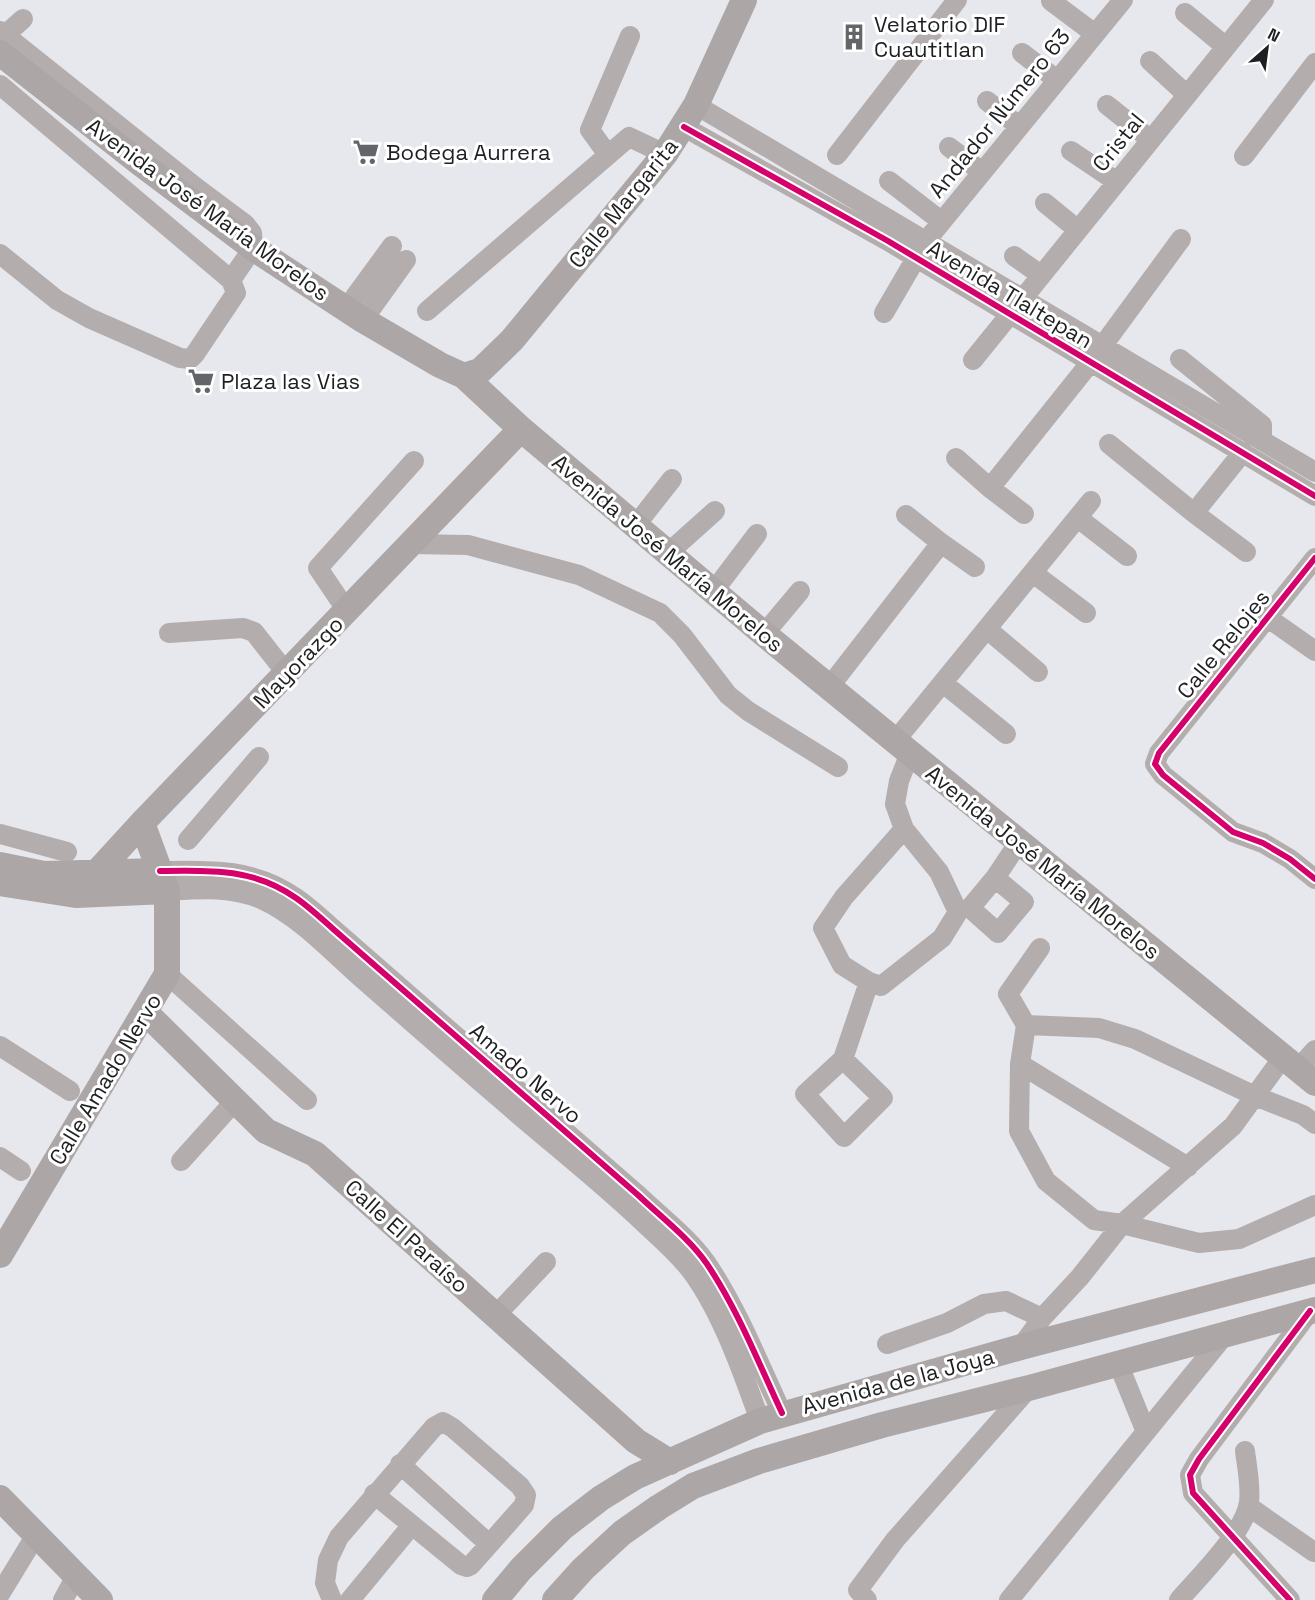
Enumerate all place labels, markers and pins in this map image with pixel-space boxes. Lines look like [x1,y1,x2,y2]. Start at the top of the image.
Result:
place label: Velatorio DIF Cuautitlan [874,10,1005,63]
building icon: Velatorio DIF Cuautitlan [839,22,869,52]
supermarket icon: Bodega Aurrera [351,137,381,167]
place label: Bodega Aurrera [386,138,551,166]
supermarket icon: Plaza las Vias [186,366,216,396]
place label: Plaza las Vias [221,367,360,395]

